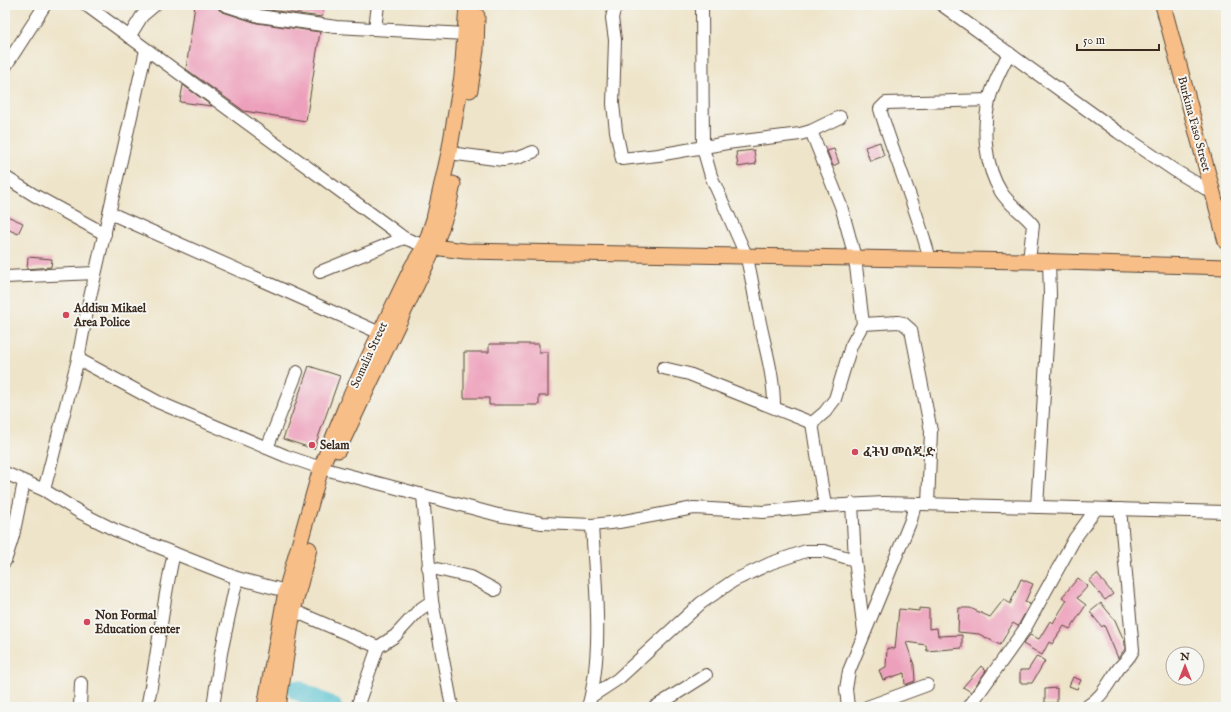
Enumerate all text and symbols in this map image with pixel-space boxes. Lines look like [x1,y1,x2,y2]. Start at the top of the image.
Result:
scale bar [1077,26,1159,52]
text: 50 m [1083,33,1105,48]
street label: Burkina Faso Street [1174,75,1214,173]
place label: Addisu Mikael Area Police [73,301,147,330]
marker: Addisu Mikael Area Police [61,310,71,320]
street label: Somalia Street [347,320,391,390]
place label: Selam [320,438,350,453]
marker: Selam [307,440,317,450]
place label: ፈትህ መስጂድ [863,445,936,460]
marker: ፈትህ መስጂድ [850,447,860,457]
place label: Non Formal Education center [94,608,181,637]
marker: Non Formal Education center [82,617,92,627]
north arrow [1165,646,1205,686]
text: N [1179,650,1190,664]

